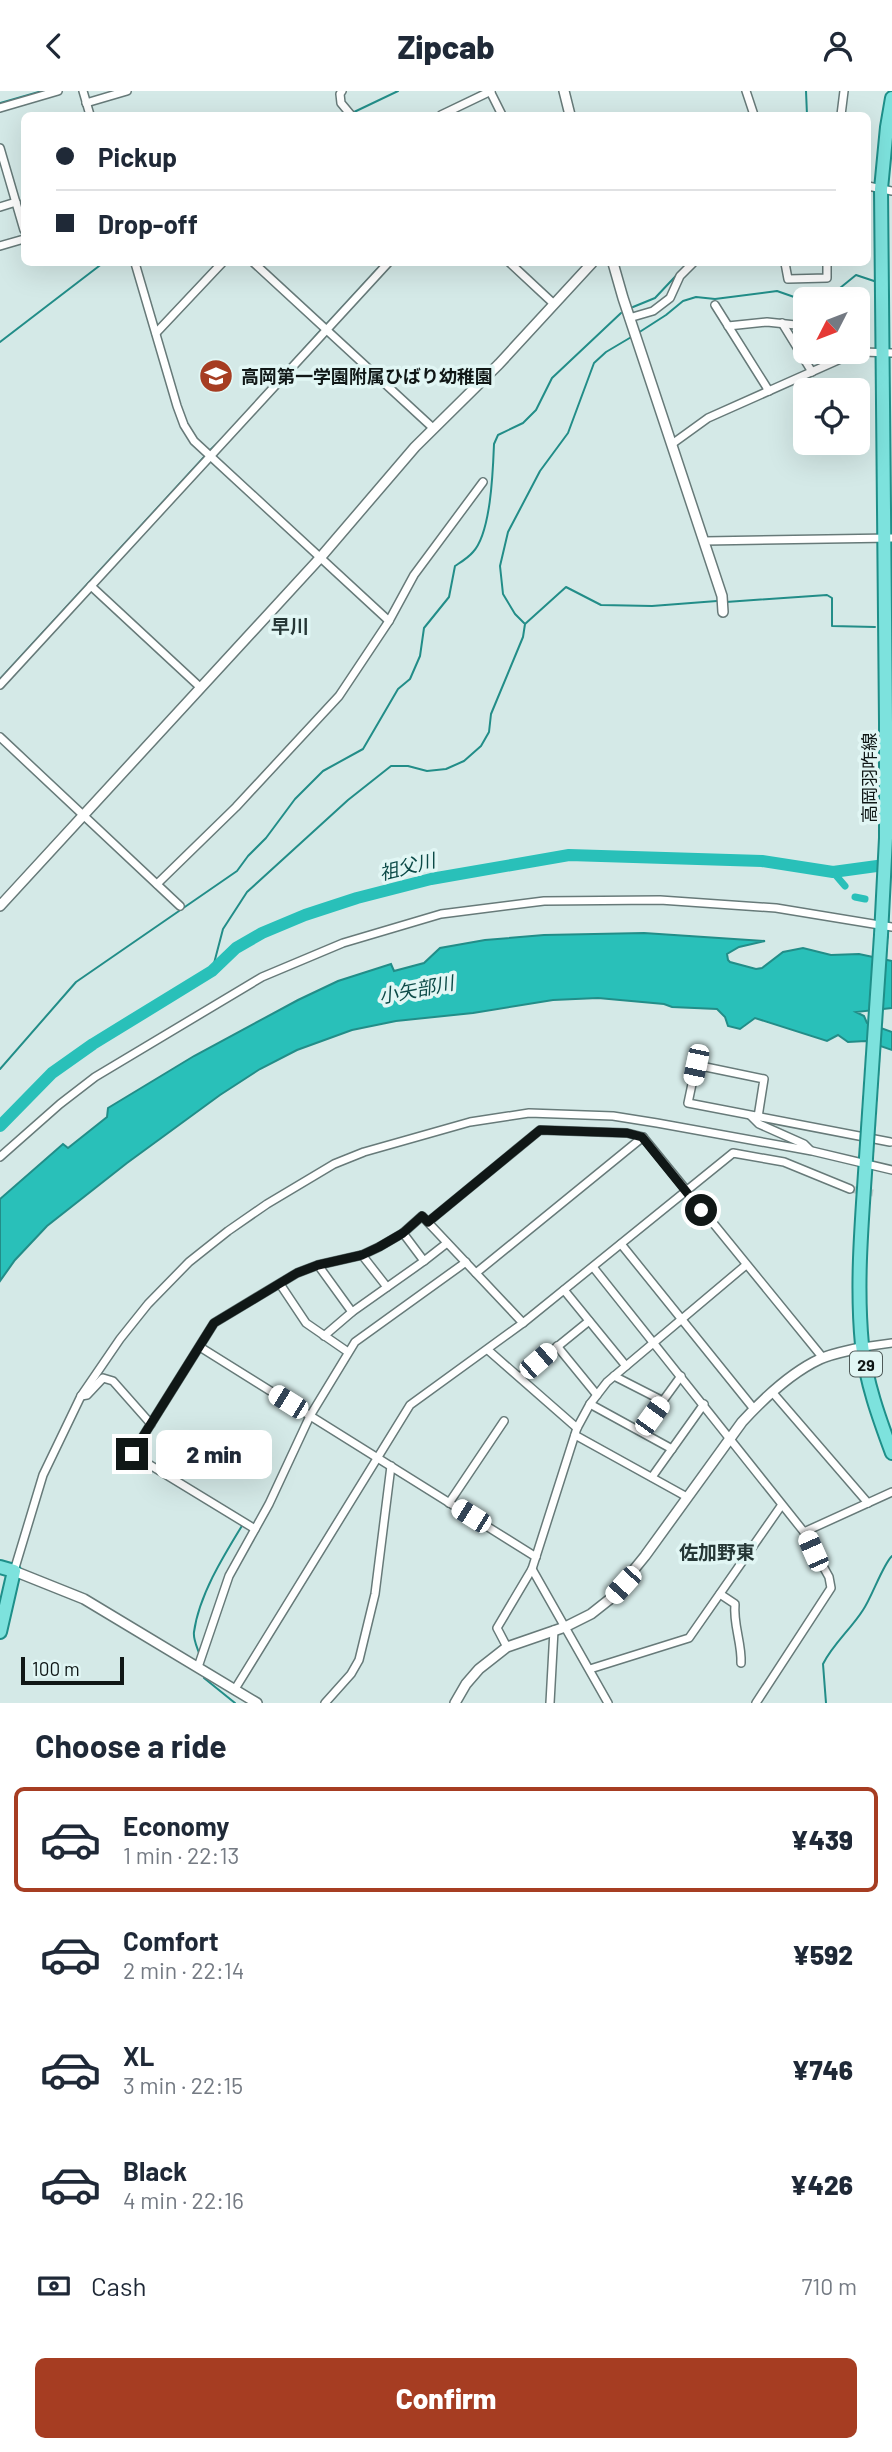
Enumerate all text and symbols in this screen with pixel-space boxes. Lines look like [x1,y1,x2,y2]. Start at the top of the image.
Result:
icon: back [35,27,73,65]
text: Zipcab [397,27,495,65]
icon: person [819,27,857,65]
text: Pickup [98,141,177,172]
text: Drop-off [98,208,198,239]
north arrow [793,287,870,364]
map controls [793,287,870,455]
school or university icon: 高岡第一学園附属ひばり幼稚園 [197,357,235,395]
place label: 高岡第一学園附属ひばり幼稚園 [241,365,493,387]
button: locate [793,378,870,455]
district label: 早川 [271,614,309,637]
street label: 高岡羽咋線 [858,733,880,823]
water label: 祖父川 [377,847,439,884]
water label: 小矢部川 [376,970,457,1008]
car [682,1042,711,1088]
route start [685,1194,717,1226]
car [516,1339,561,1383]
road number: 29 [850,1351,882,1377]
car [265,1382,312,1422]
car [632,1393,673,1439]
callout: 2 min [156,1429,272,1479]
route end [116,1438,148,1470]
text: 2 min [186,1440,242,1468]
car [448,1496,495,1536]
car [795,1528,832,1574]
district label: 佐加野東 [679,1540,755,1563]
car [602,1562,645,1608]
scale bar [21,1654,124,1686]
text: 100 m [32,1657,80,1680]
text: Choose a ride [35,1726,227,1764]
icon: car [39,1808,102,1871]
text: Economy [123,1810,229,1841]
text: ¥439 [791,1824,853,1855]
text: 1 min · 22:13 [123,1841,239,1869]
icon: car [39,1923,102,1986]
text: Comfort [123,1925,219,1956]
text: ¥592 [792,1939,853,1970]
text: 2 min · 22:14 [123,1956,244,1984]
icon: car [39,2038,102,2101]
text: XL [123,2040,154,2071]
text: ¥746 [792,2054,853,2085]
text: 3 min · 22:15 [123,2071,243,2099]
icon: car [39,2153,102,2216]
text: Black [123,2155,187,2186]
text: ¥426 [790,2169,853,2200]
text: 4 min · 22:16 [123,2186,244,2214]
icon: cash [35,2267,73,2305]
text: Cash [91,2270,146,2301]
text: 710 m [801,2272,857,2300]
button: Confirm [35,2358,857,2438]

